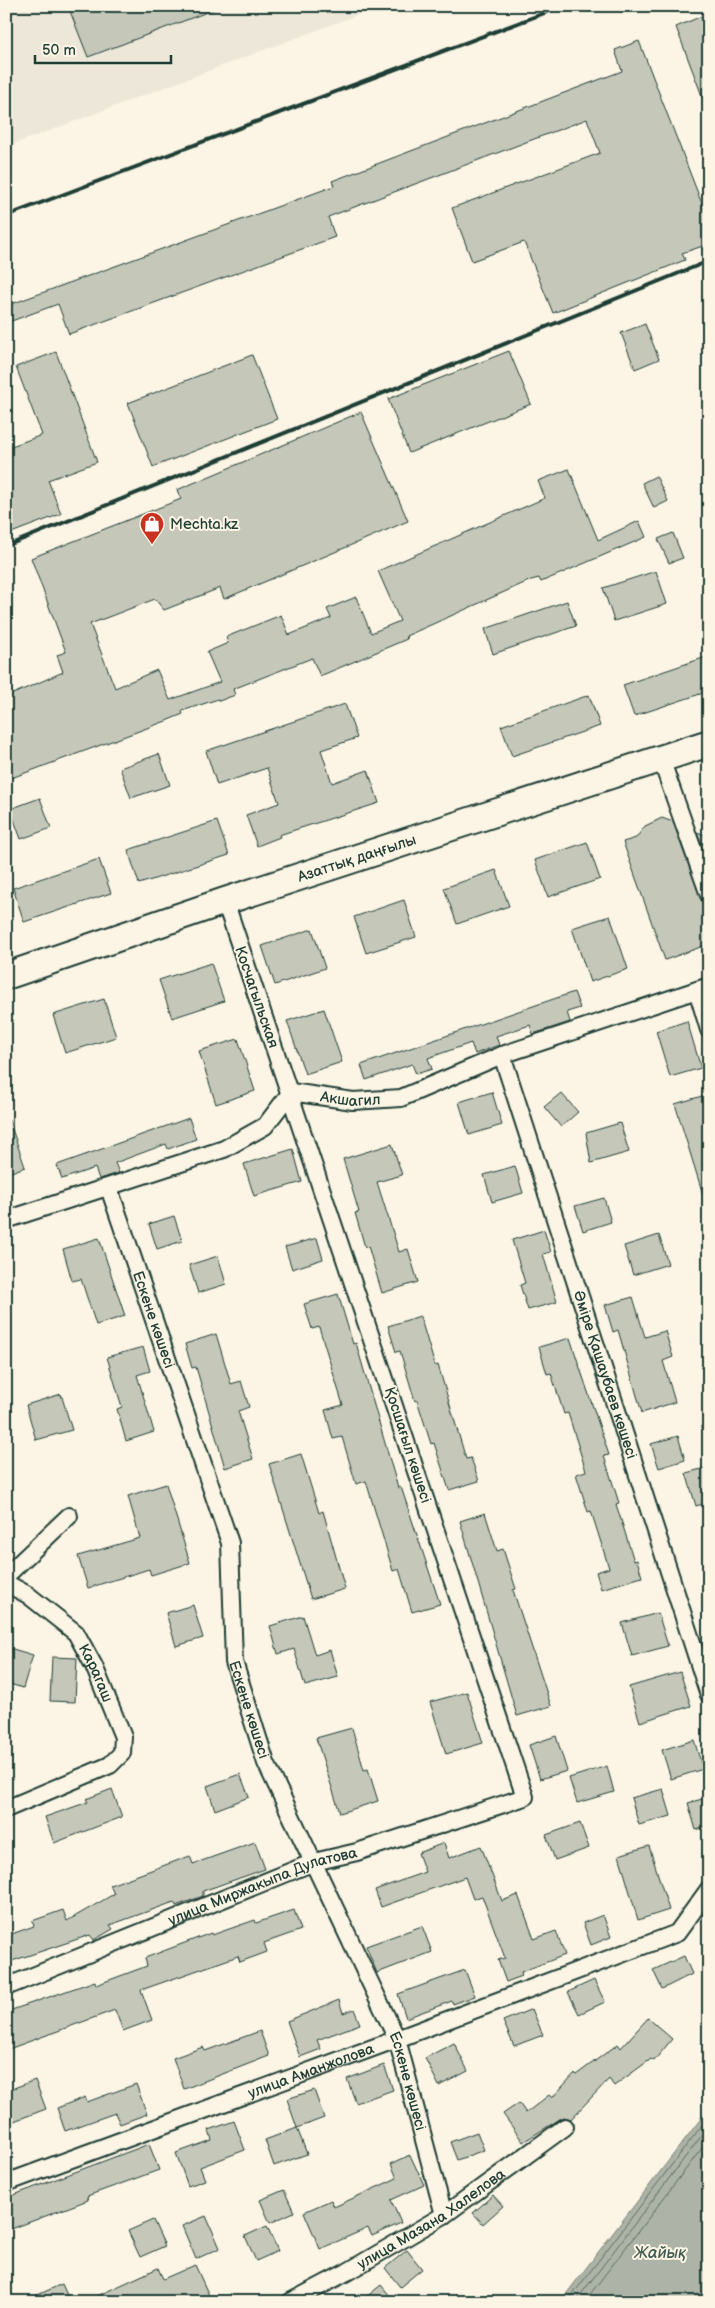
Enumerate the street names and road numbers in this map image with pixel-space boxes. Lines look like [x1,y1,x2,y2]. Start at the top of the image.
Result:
street label: Азаттық даңғылы [294,830,419,887]
street label: Косчагыльская [230,944,283,1051]
street label: Акшагил [318,1087,381,1111]
street label: Ескене көшесі [128,1269,179,1371]
street label: Әміре Қашаубаев көшесі [569,1288,641,1461]
street label: Қосшағыл көшесі [380,1385,435,1506]
street label: Карагаш [74,1641,117,1705]
street label: Ескене көшесі [224,1658,273,1761]
street label: улица Миржакыпа Дулатова [165,1843,359,1930]
street label: Ескене көшесі [385,2029,430,2133]
street label: улица Аманжолова [245,2039,377,2103]
street label: улица Мазана Халелова [354,2165,509,2274]

